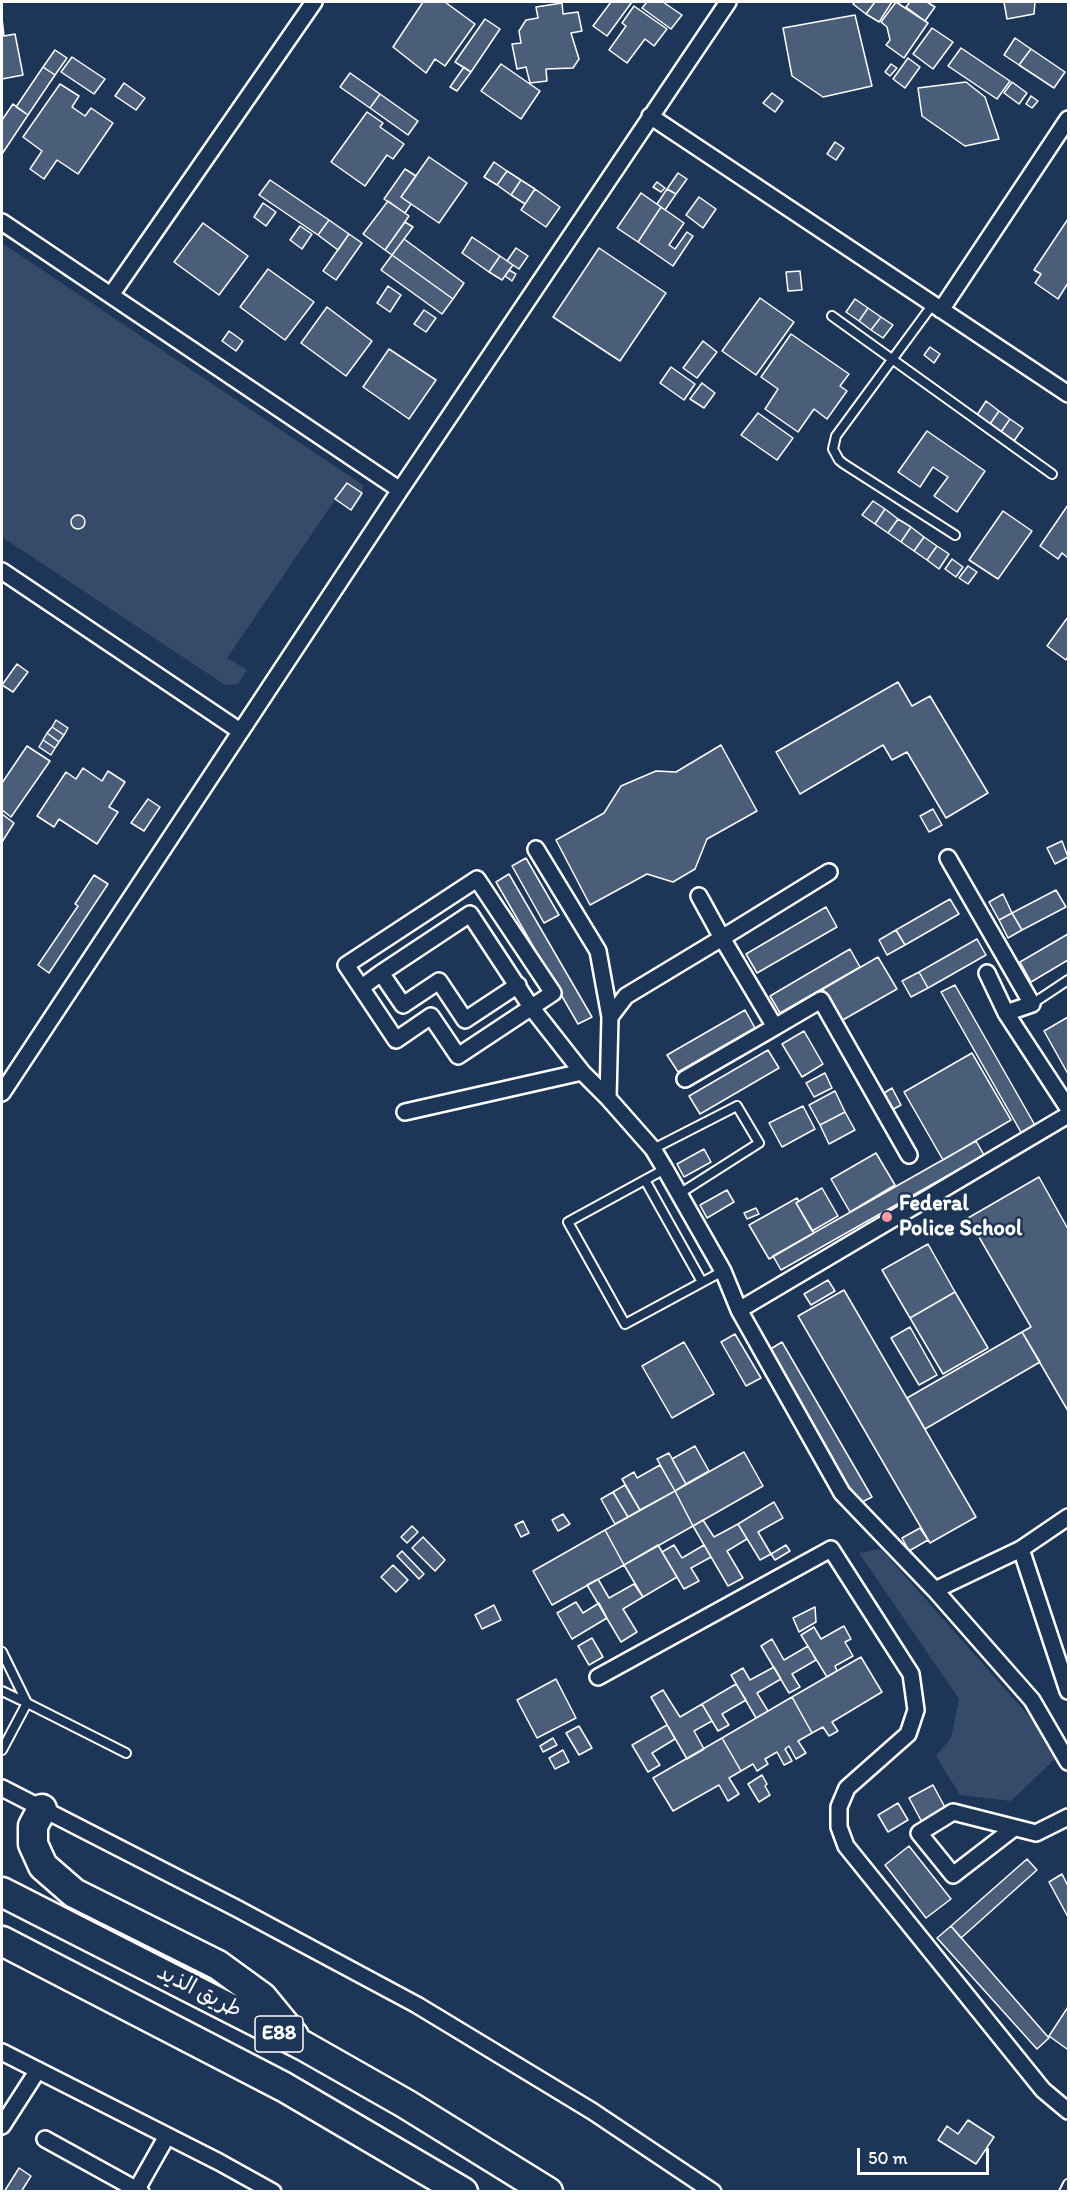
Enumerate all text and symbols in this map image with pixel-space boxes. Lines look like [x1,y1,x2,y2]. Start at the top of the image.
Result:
place label: Federal Police School [899,1191,1022,1242]
marker: Federal Police School [880,1210,894,1224]
street label: طريق الذيد [152,1959,246,2025]
road number: E88 [255,2016,303,2052]
scale bar [860,2136,992,2174]
text: 50 m [868,2147,908,2169]

